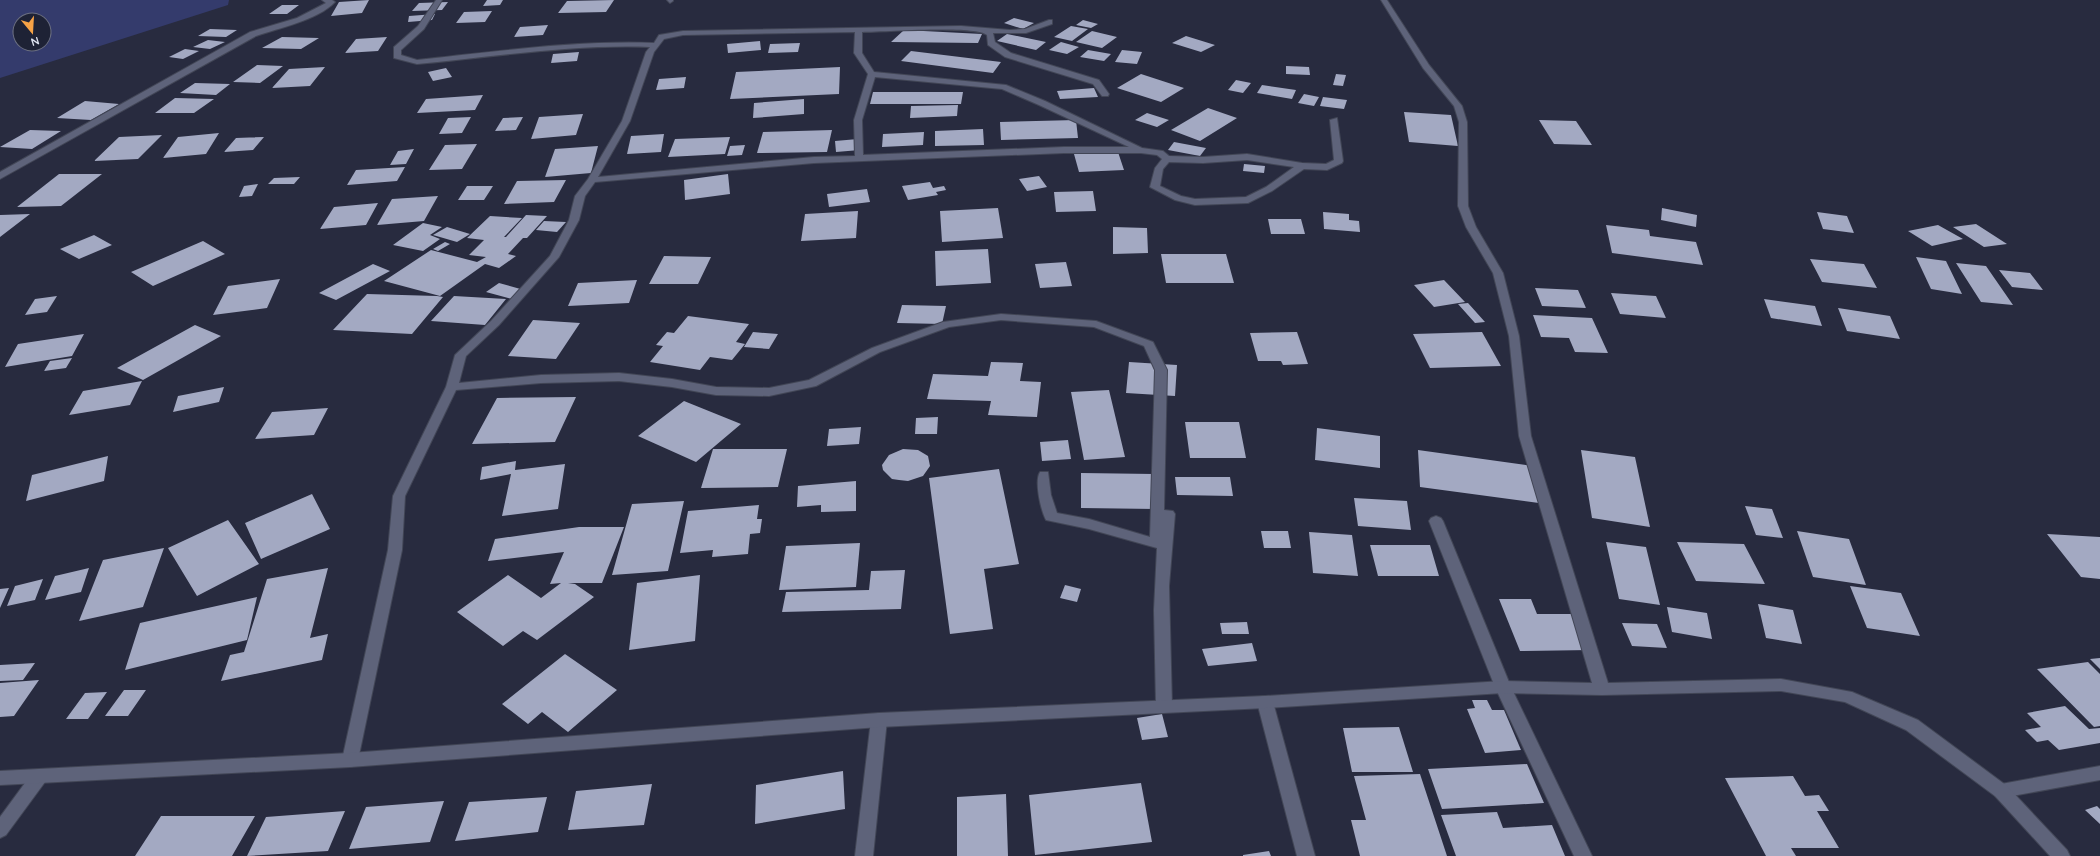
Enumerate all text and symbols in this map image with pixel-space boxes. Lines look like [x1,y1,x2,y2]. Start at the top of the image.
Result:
north arrow [12,12,52,52]
text: N [29,34,41,49]

